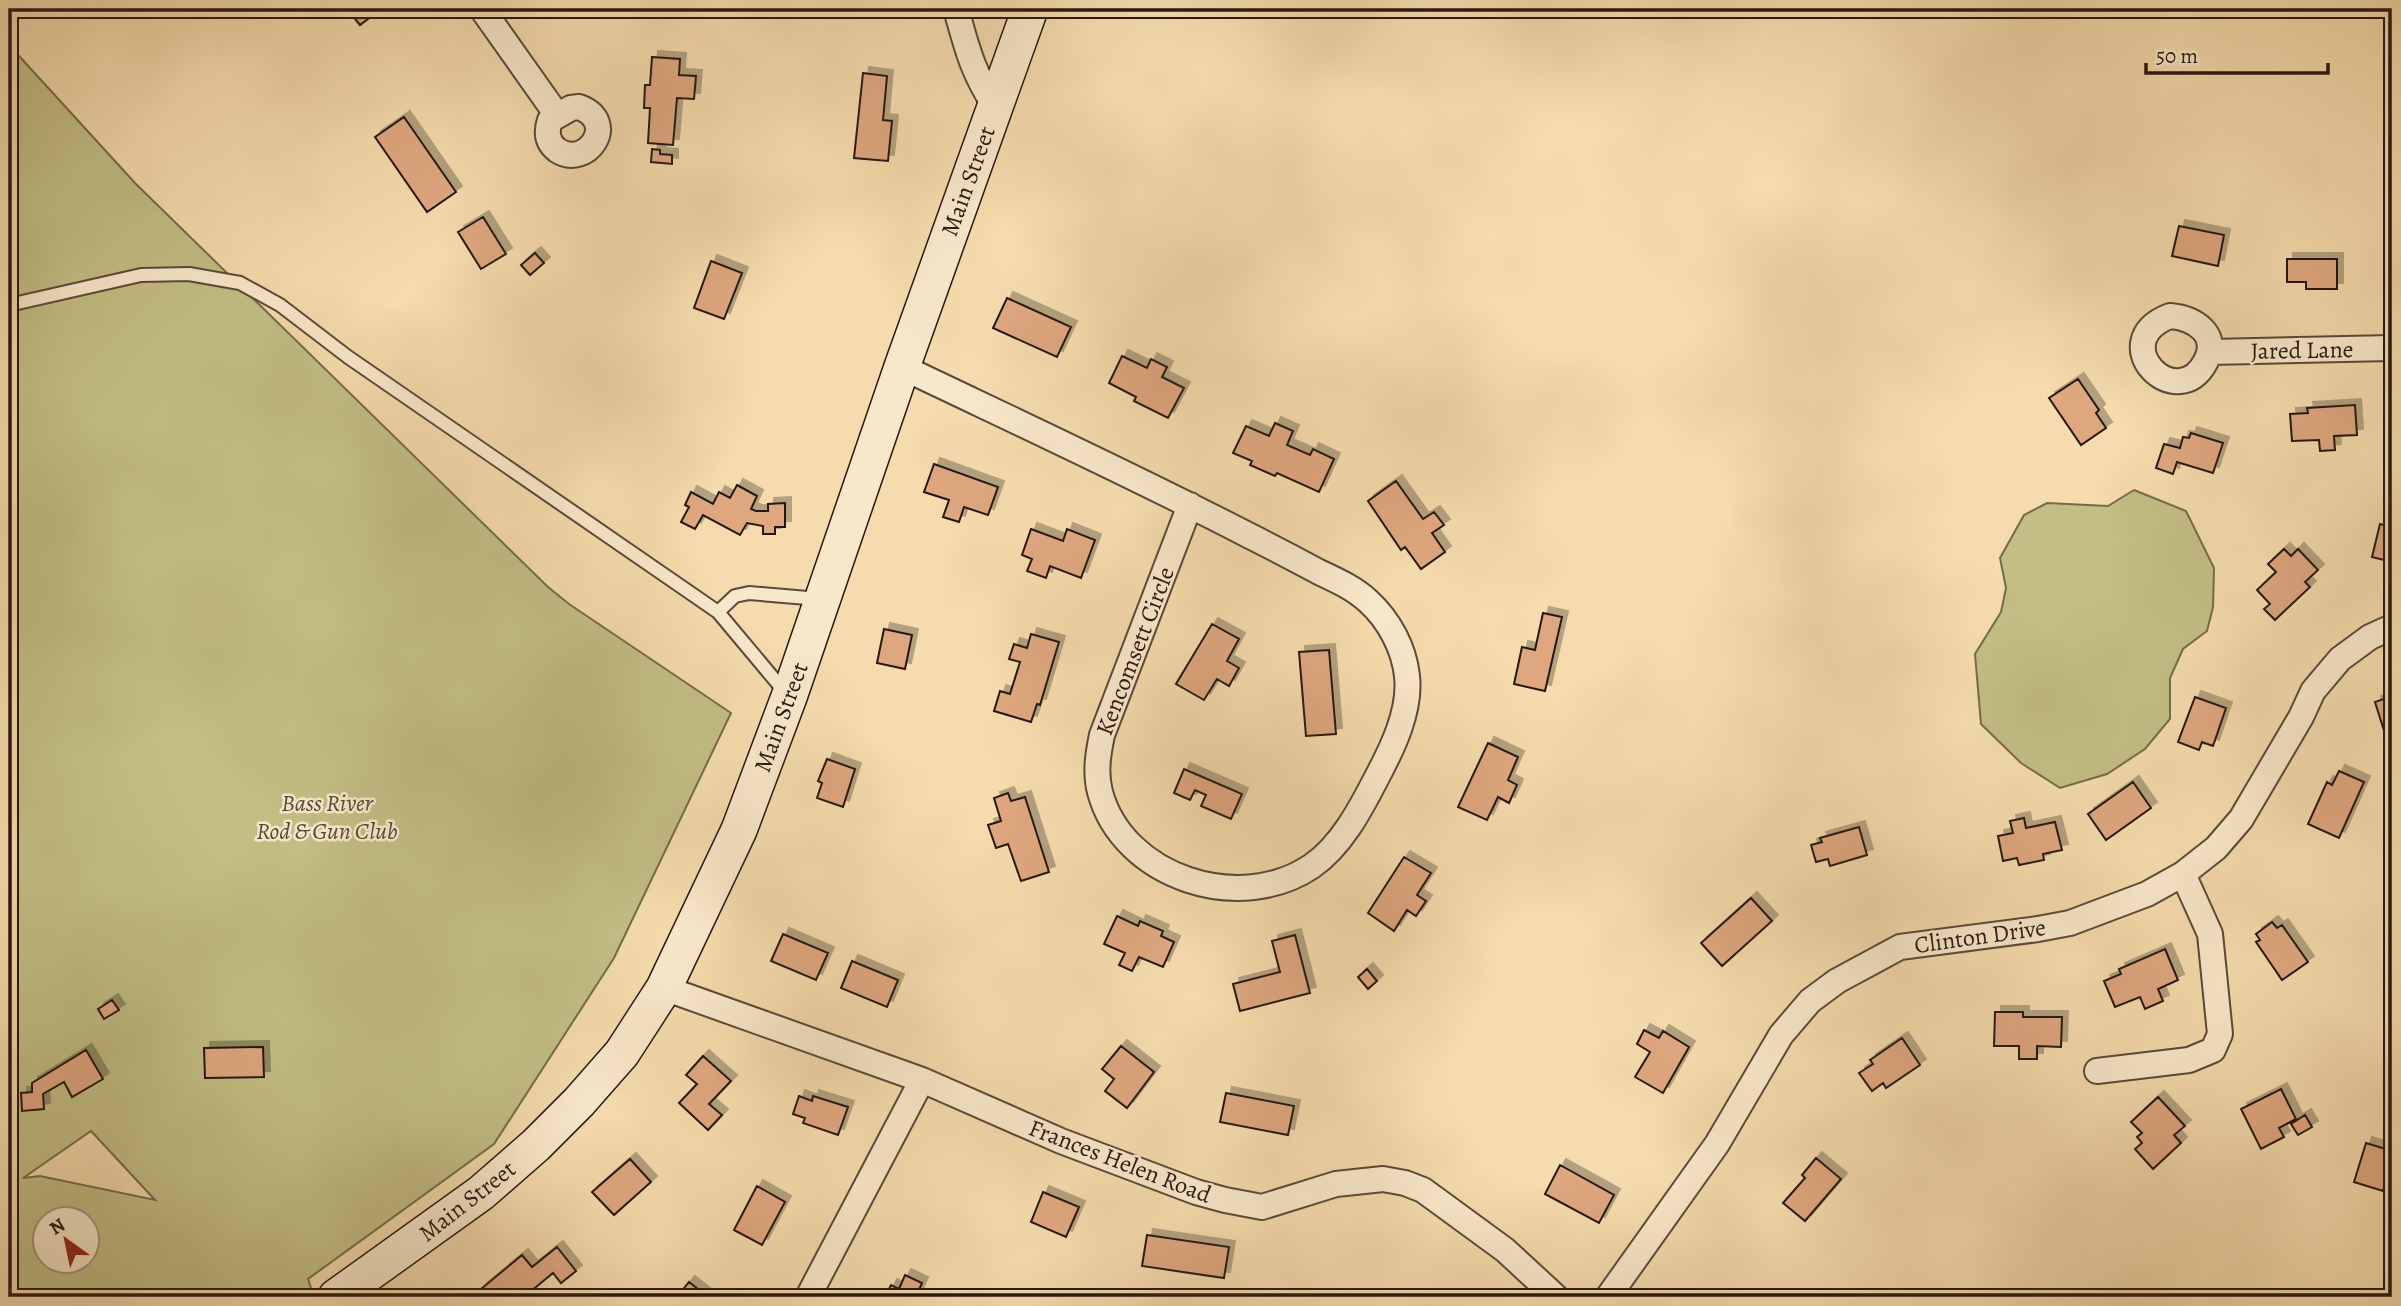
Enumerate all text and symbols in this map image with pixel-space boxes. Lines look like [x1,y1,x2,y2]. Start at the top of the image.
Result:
scale bar [2146,32,2328,76]
text: 50 m [2156,42,2198,70]
street label: Main Street [933,121,1003,240]
street label: Jared Lane [2250,333,2354,367]
street label: Kencomsett Circle [1088,562,1182,740]
street label: Main Street [746,657,816,776]
park label: Bass River Rod & Gun Club [256,787,398,847]
street label: Clinton Drive [1912,911,2048,961]
street label: Frances Helen Road [1024,1111,1216,1211]
street label: Main Street [412,1153,522,1249]
north arrow [32,1204,102,1274]
text: N [44,1212,70,1241]

